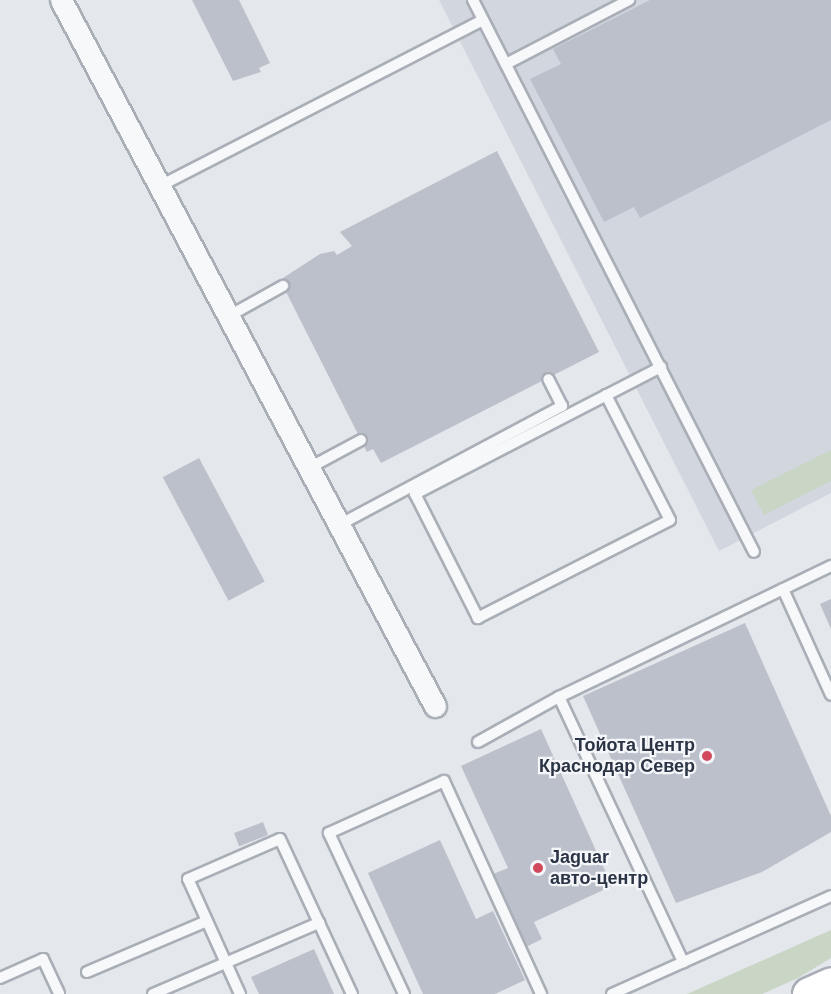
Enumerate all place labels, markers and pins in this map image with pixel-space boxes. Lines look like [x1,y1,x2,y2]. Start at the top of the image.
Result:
place label: Тойота Центр Краснодар Север [539,735,695,777]
marker: Тойота Центр Краснодар Север [700,749,714,763]
place label: Jaguar авто-центр [550,847,648,890]
marker: Jaguar авто-центр [531,861,545,875]

